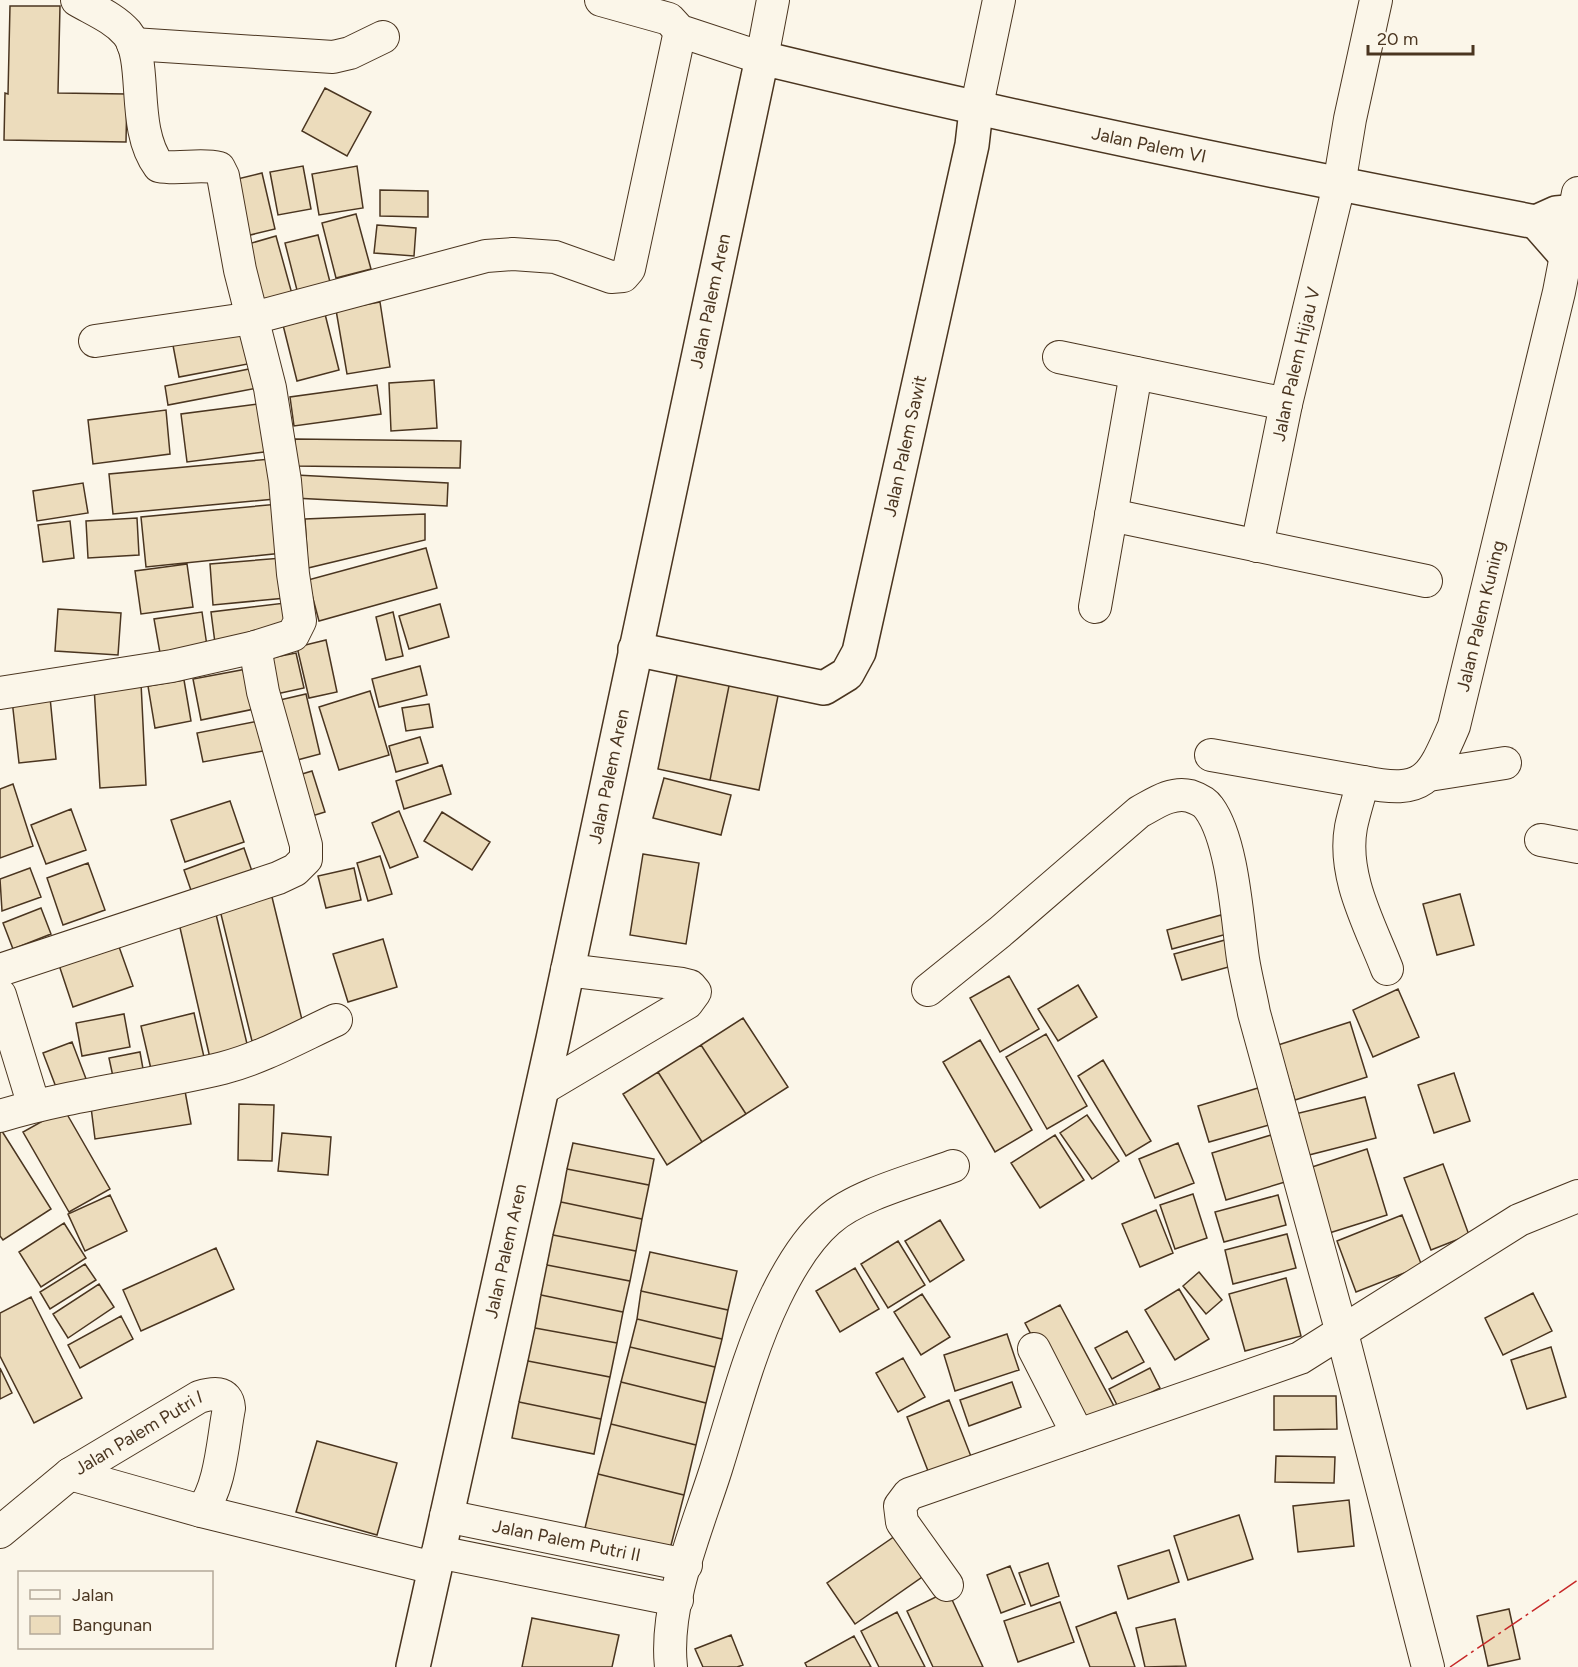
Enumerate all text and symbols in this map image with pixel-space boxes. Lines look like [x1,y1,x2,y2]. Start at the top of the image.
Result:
scale bar [1368,18,1473,56]
text: 20 m [1377,28,1418,50]
street label: Jalan Palem VI [1090,122,1208,168]
street label: Jalan Palem Aren [685,232,735,370]
street label: Jalan Palem Hijau V [1268,284,1325,443]
street label: Jalan Palem Sawit [878,373,931,519]
street label: Jalan Palem Kuning [1452,538,1510,694]
street label: Jalan Palem Aren [584,707,634,846]
street label: Jalan Palem Aren [480,1182,531,1321]
street label: Jalan Palem Putri I [70,1386,205,1480]
street label: Jalan Palem Putri II [490,1515,643,1566]
legend [18,1571,213,1649]
text: Jalan [72,1584,114,1606]
text: Bangunan [72,1614,152,1636]

